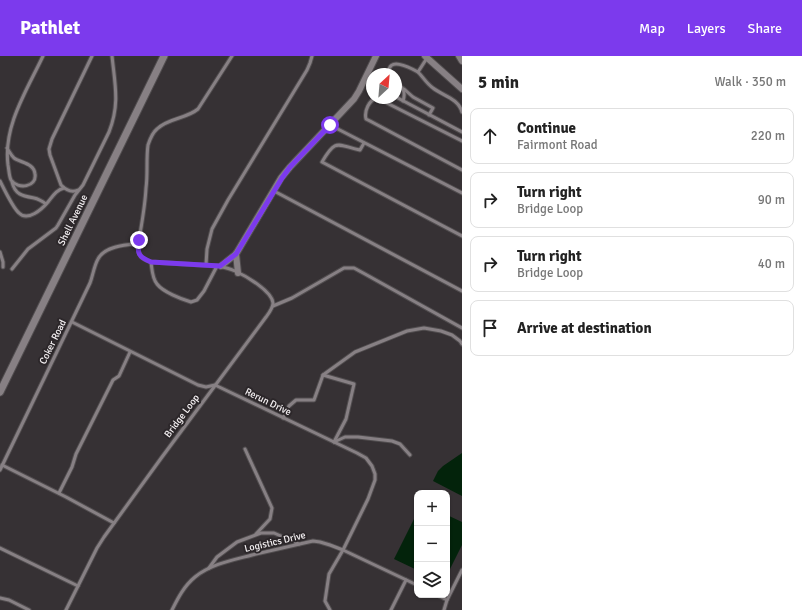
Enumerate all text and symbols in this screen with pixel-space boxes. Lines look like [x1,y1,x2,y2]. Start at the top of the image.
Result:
text: Pathlet [20,16,80,40]
text: Map [639,20,665,37]
text: Layers [687,20,726,37]
text: Share [748,20,782,37]
north arrow [366,68,402,104]
text: 5 min [478,72,519,93]
text: Walk · 350 m [715,74,786,90]
route start [321,116,339,134]
text: Continue [517,119,576,137]
icon: ahead [479,125,501,147]
text: 220 m [751,128,785,144]
text: Fairmont Road [517,137,598,153]
text: Turn right [517,183,582,201]
icon: right [479,189,501,211]
text: 90 m [758,192,785,208]
street label: Shell Avenue [55,193,91,247]
text: Bridge Loop [517,201,583,217]
route end [130,231,148,249]
text: Turn right [517,247,582,265]
icon: right [479,253,501,275]
text: 40 m [758,256,785,272]
text: Bridge Loop [517,265,583,281]
icon: arrive [479,317,501,339]
street label: Coker Road [37,318,69,366]
text: Arrive at destination [517,319,652,337]
street label: Rerun Drive [243,386,293,418]
street label: Bridge Loop [162,392,202,440]
map controls [414,490,450,598]
button: + [414,490,450,526]
button: − [414,526,450,562]
street label: Logistics Drive [243,529,307,555]
button: layers [414,562,450,598]

